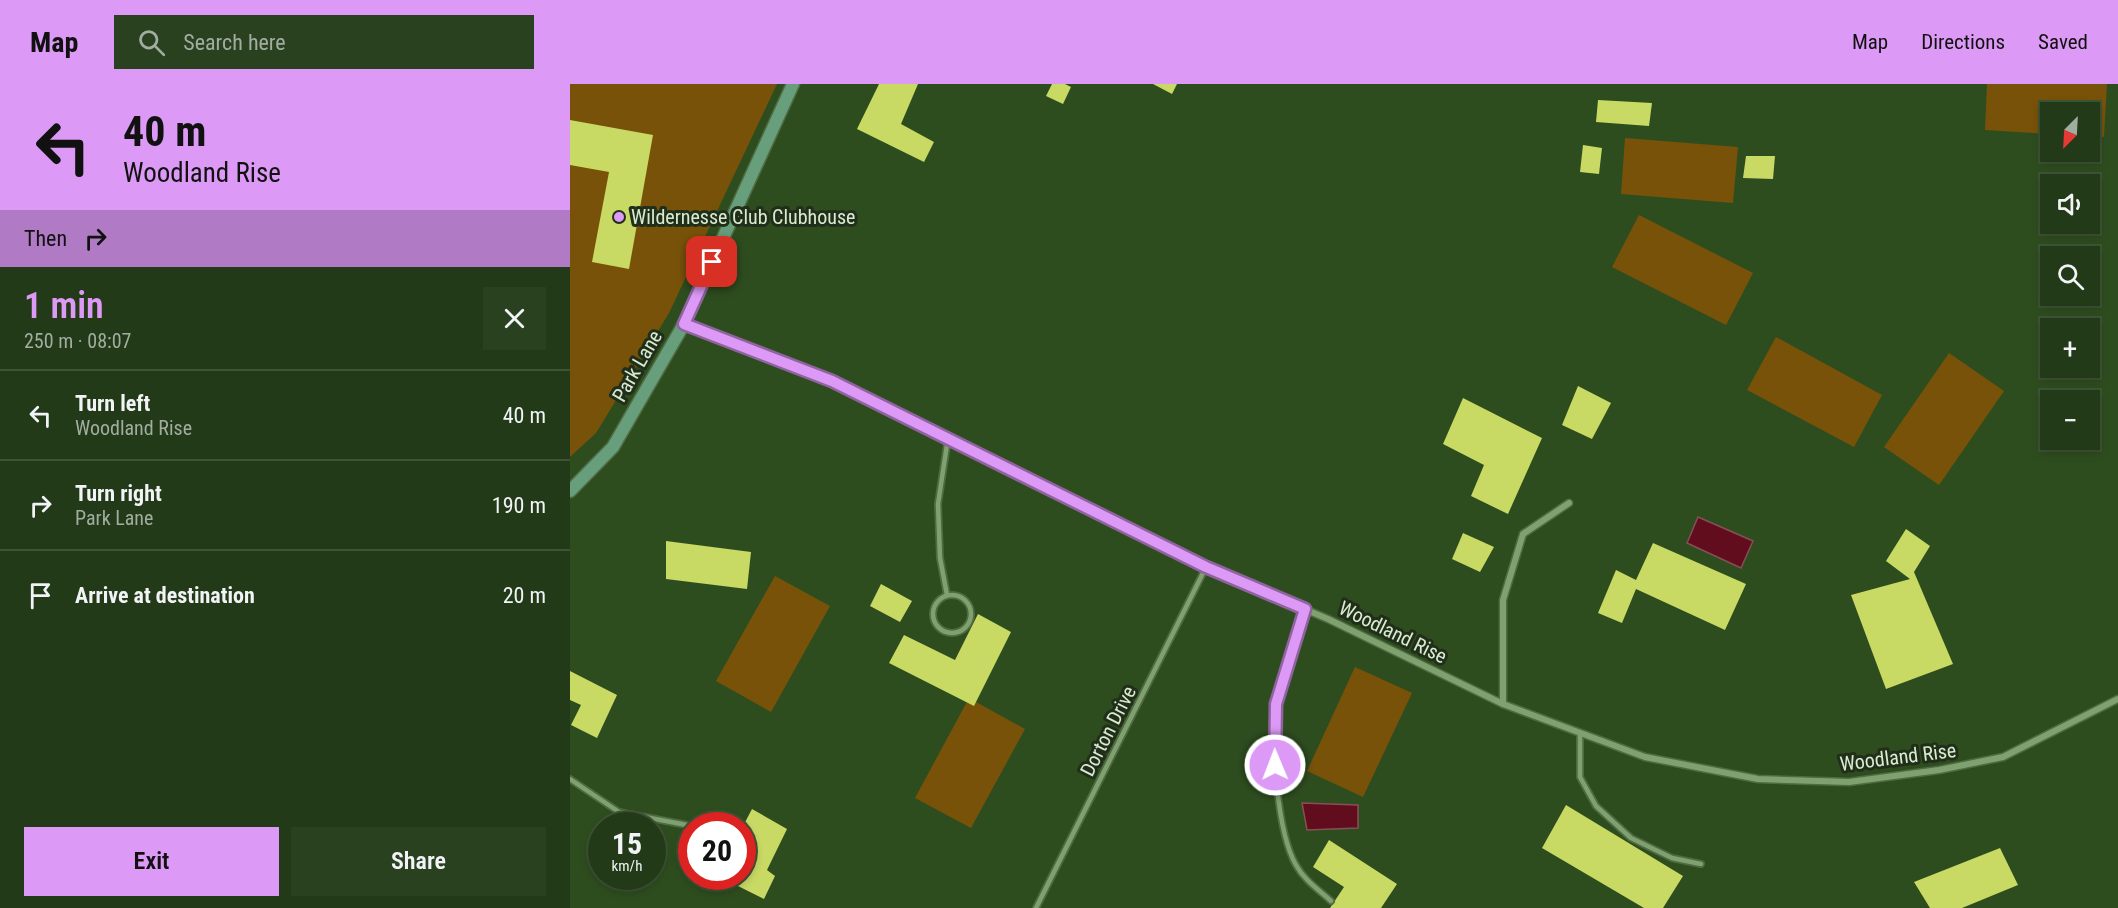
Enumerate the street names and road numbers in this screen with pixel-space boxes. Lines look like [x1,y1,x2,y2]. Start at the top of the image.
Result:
street label: Park Lane [607,326,667,406]
street label: Woodland Rise [1335,596,1451,668]
street label: Dorton Drive [1075,682,1141,780]
street label: Woodland Rise [1838,738,1958,776]

